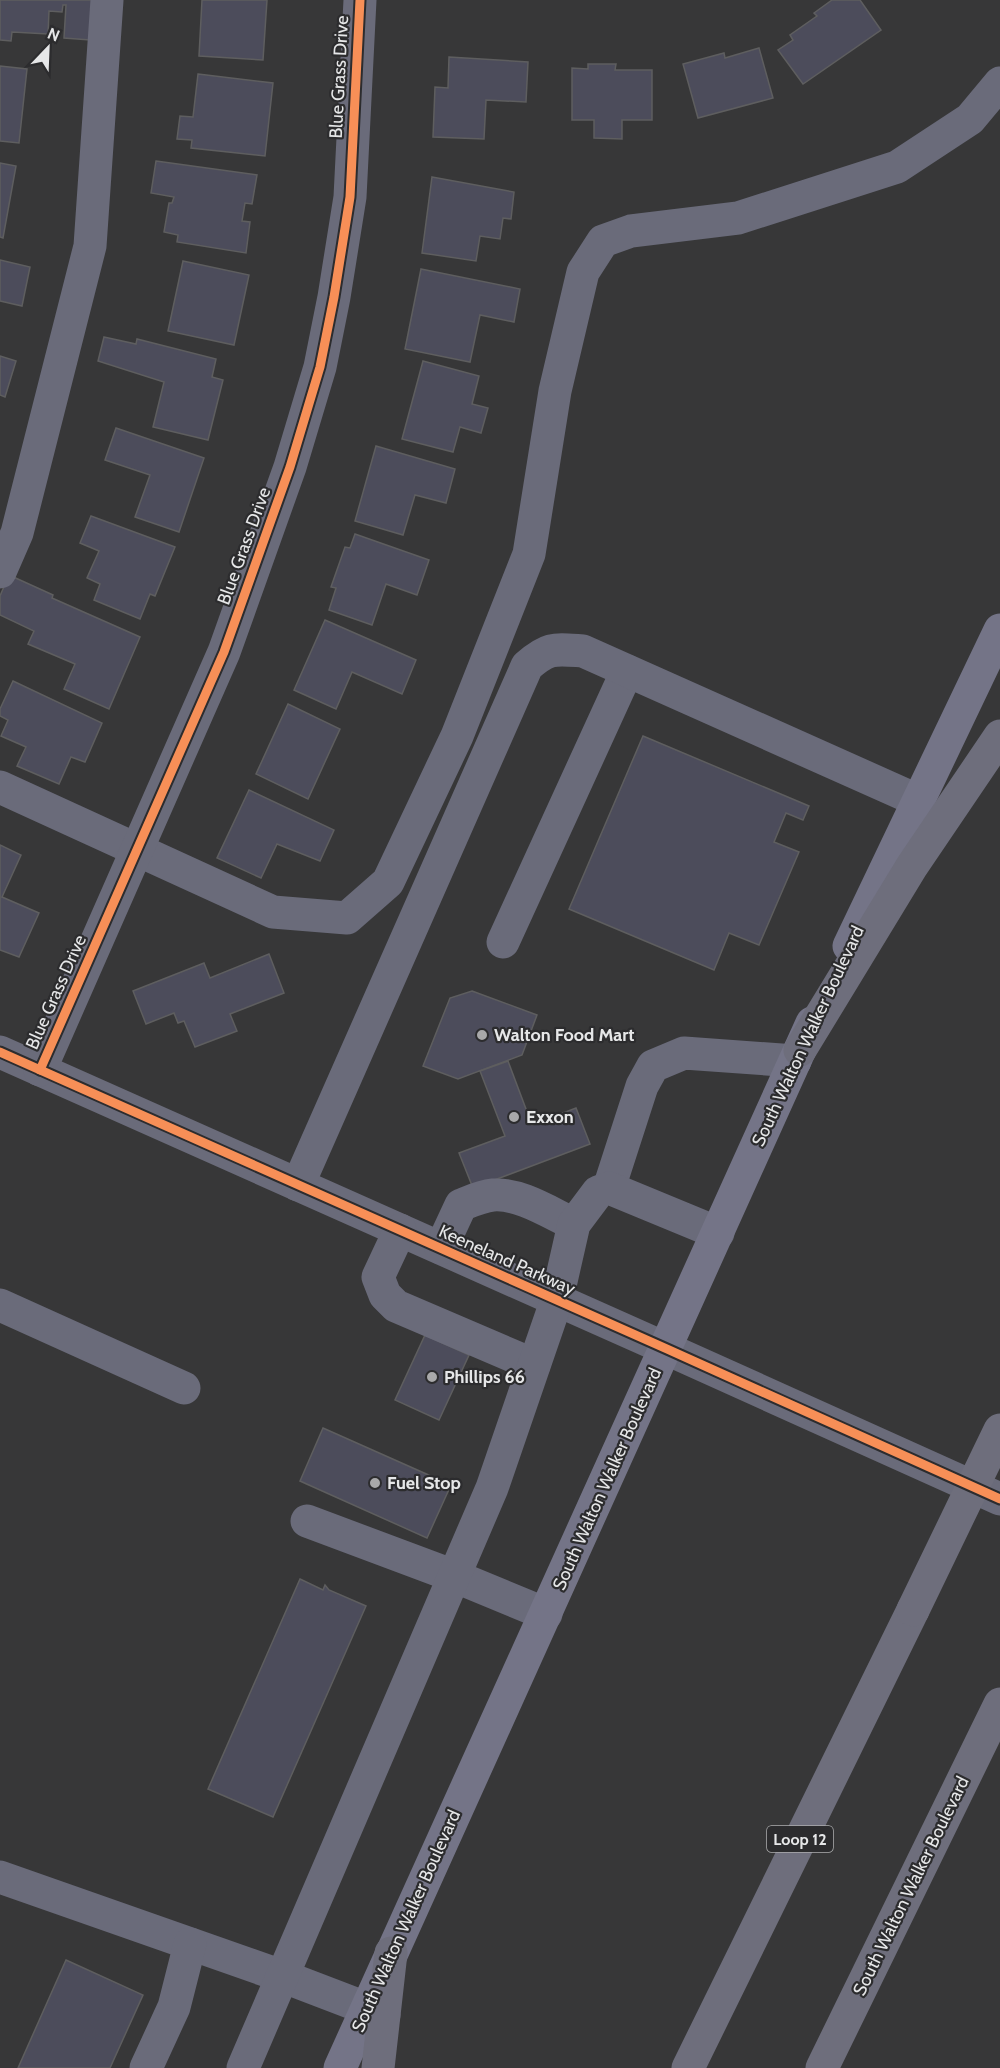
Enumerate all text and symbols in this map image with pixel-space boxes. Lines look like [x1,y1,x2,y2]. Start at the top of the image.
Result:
street label: Blue Grass Drive [325,15,353,139]
north arrow [18,18,78,78]
text: N [45,24,63,46]
street label: Blue Grass Drive [213,484,275,608]
street label: South Walton Walker Boulevard [747,922,869,1150]
street label: Blue Grass Drive [21,931,91,1053]
place label: Walton Food Mart [494,1024,634,1046]
marker: Walton Food Mart [475,1028,489,1042]
place label: Exxon [526,1106,574,1128]
marker: Exxon [507,1110,521,1124]
street label: Keeneland Parkway [435,1220,579,1300]
street label: South Walton Walker Boulevard [548,1365,666,1593]
place label: Phillips 66 [444,1366,525,1388]
marker: Phillips 66 [425,1370,439,1384]
place label: Fuel Stop [387,1472,461,1494]
marker: Fuel Stop [368,1476,382,1490]
street label: South Walton Walker Boulevard [848,1773,974,1999]
street label: South Walton Walker Boulevard [347,1807,465,2035]
road number: Loop 12 [767,1826,833,1852]

